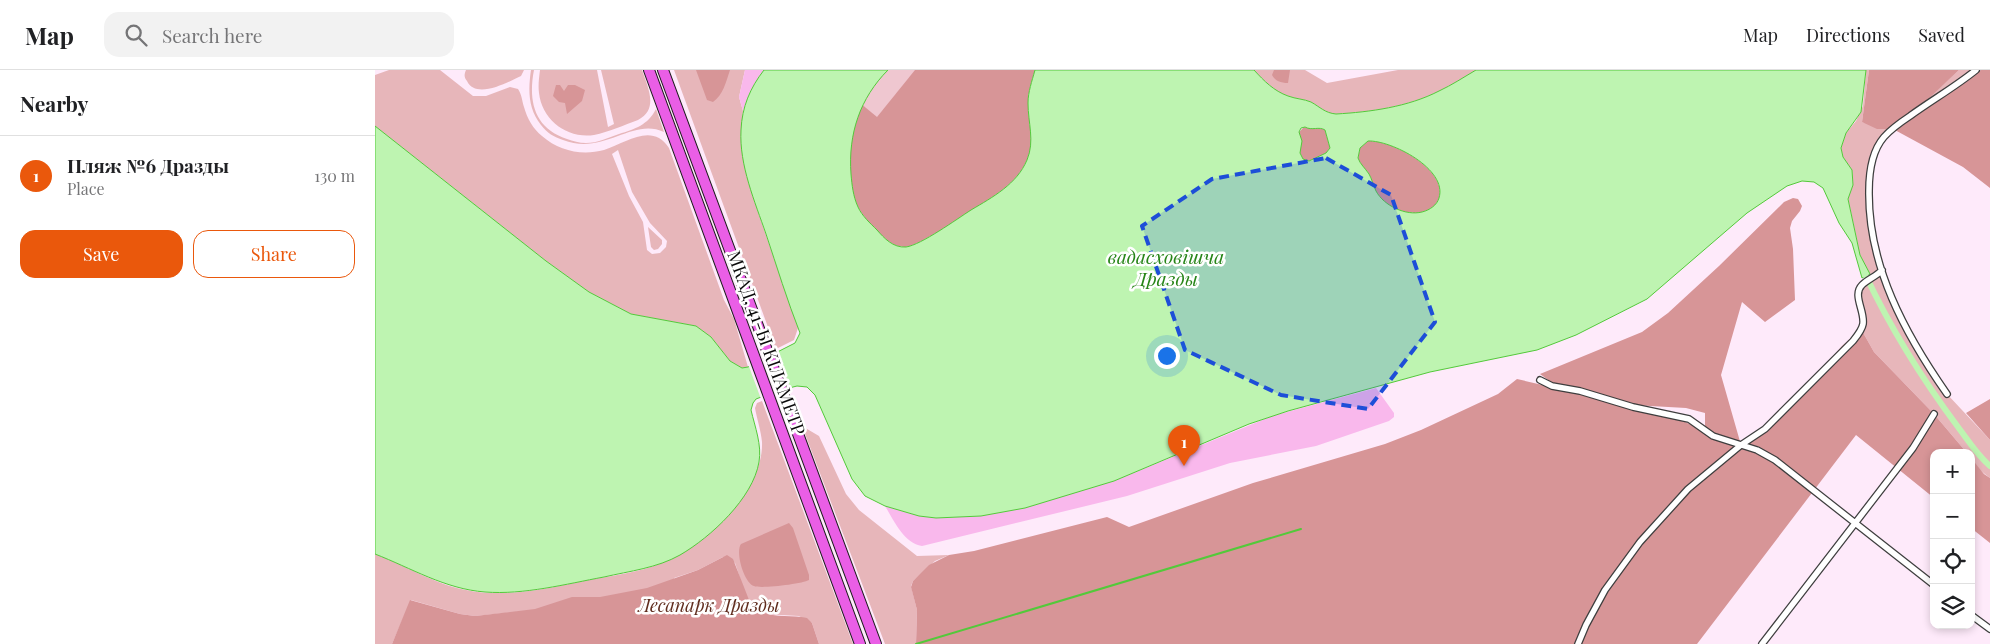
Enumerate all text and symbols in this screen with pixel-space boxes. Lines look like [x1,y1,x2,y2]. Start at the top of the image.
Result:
search box [104,12,454,57]
text: Map [25,19,74,51]
icon: search [122,21,150,49]
text: Search here [162,22,262,48]
text: Map [1743,23,1778,47]
text: Directions [1806,23,1890,47]
text: Saved [1918,23,1965,47]
text: Nearby [20,89,89,117]
text: Пляж №6 Дразды [67,152,229,178]
text: 1 [33,165,39,186]
text: 130 m [314,165,355,186]
text: Place [67,178,105,199]
button: Save [20,230,183,278]
button: Share [193,230,355,278]
water label: вадасховішча Дразды [1108,243,1224,291]
street label: МКАД, 41-Ы КІЛАМЕТР [722,247,812,439]
your location [1154,343,1180,369]
pin: 1 [1168,425,1200,466]
map controls [1930,449,1975,629]
button: + [1930,449,1975,494]
button: − [1930,494,1975,539]
button: locate [1930,539,1975,584]
button: layers [1930,584,1975,629]
park label: Лесапарк Дразды [636,593,780,617]

